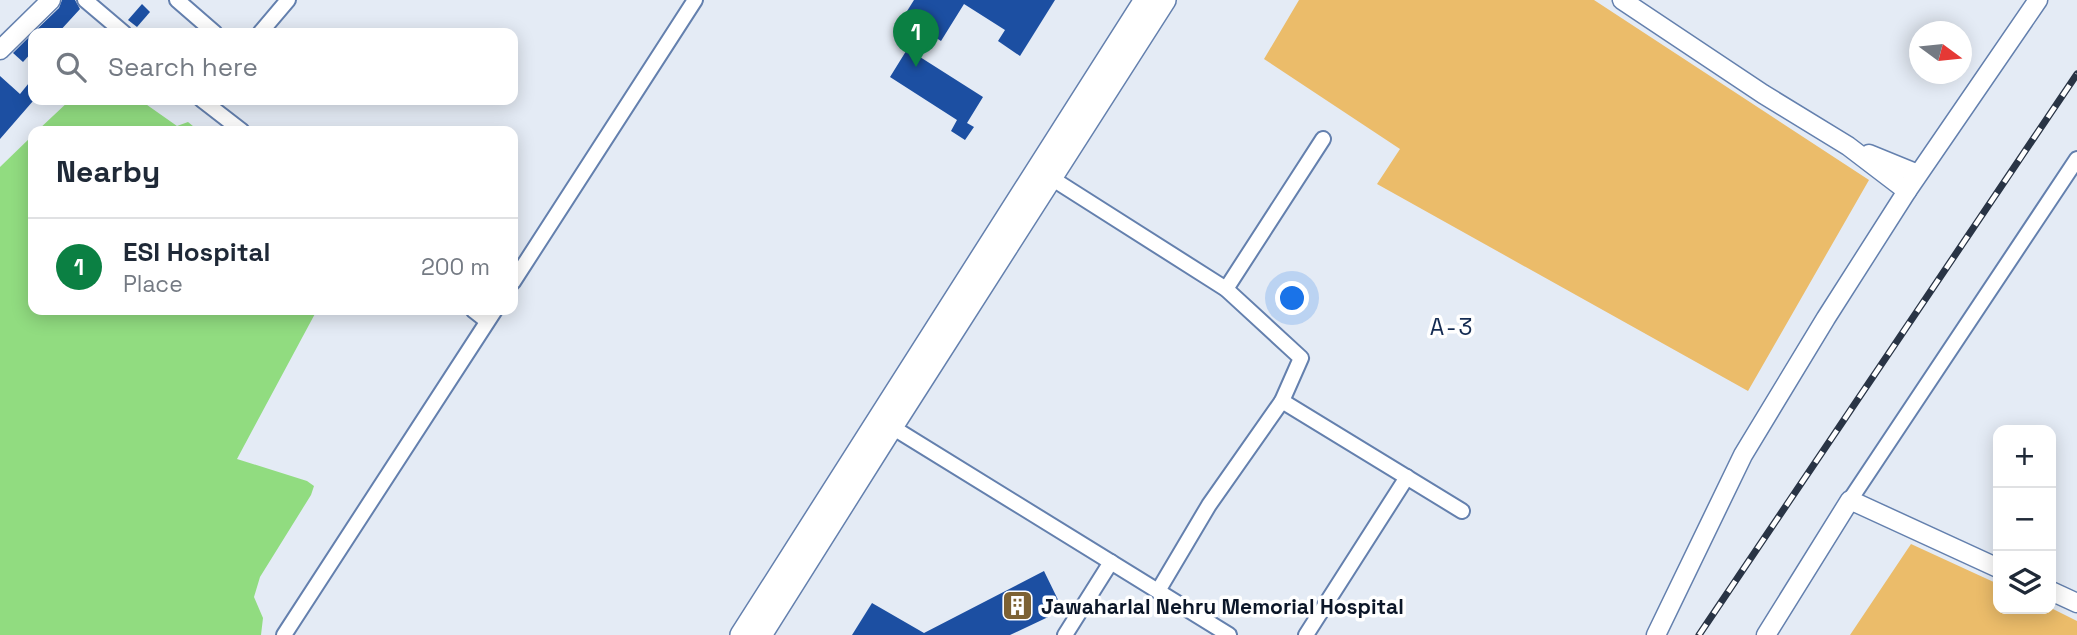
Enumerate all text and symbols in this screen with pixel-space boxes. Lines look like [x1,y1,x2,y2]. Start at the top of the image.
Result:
pin: 1 [893,9,939,67]
north arrow [1909,21,1972,84]
search box [28,28,518,105]
icon: search [52,48,90,86]
text: Search here [108,50,258,84]
text: Nearby [56,152,160,191]
text: ESI Hospital [123,235,271,269]
text: 1 [74,252,84,282]
text: 200 m [421,252,490,282]
text: Place [123,269,183,299]
your location [1275,281,1309,315]
district label: A-3 [1430,312,1474,342]
map controls [1993,425,2056,614]
button: + [1993,425,2056,488]
button: − [1993,488,2056,551]
button: layers [1993,551,2056,614]
building icon: Jawaharlal Nehru Memorial Hospital [1001,589,1035,623]
place label: Jawaharlal Nehru Memorial Hospital [1041,593,1404,620]

